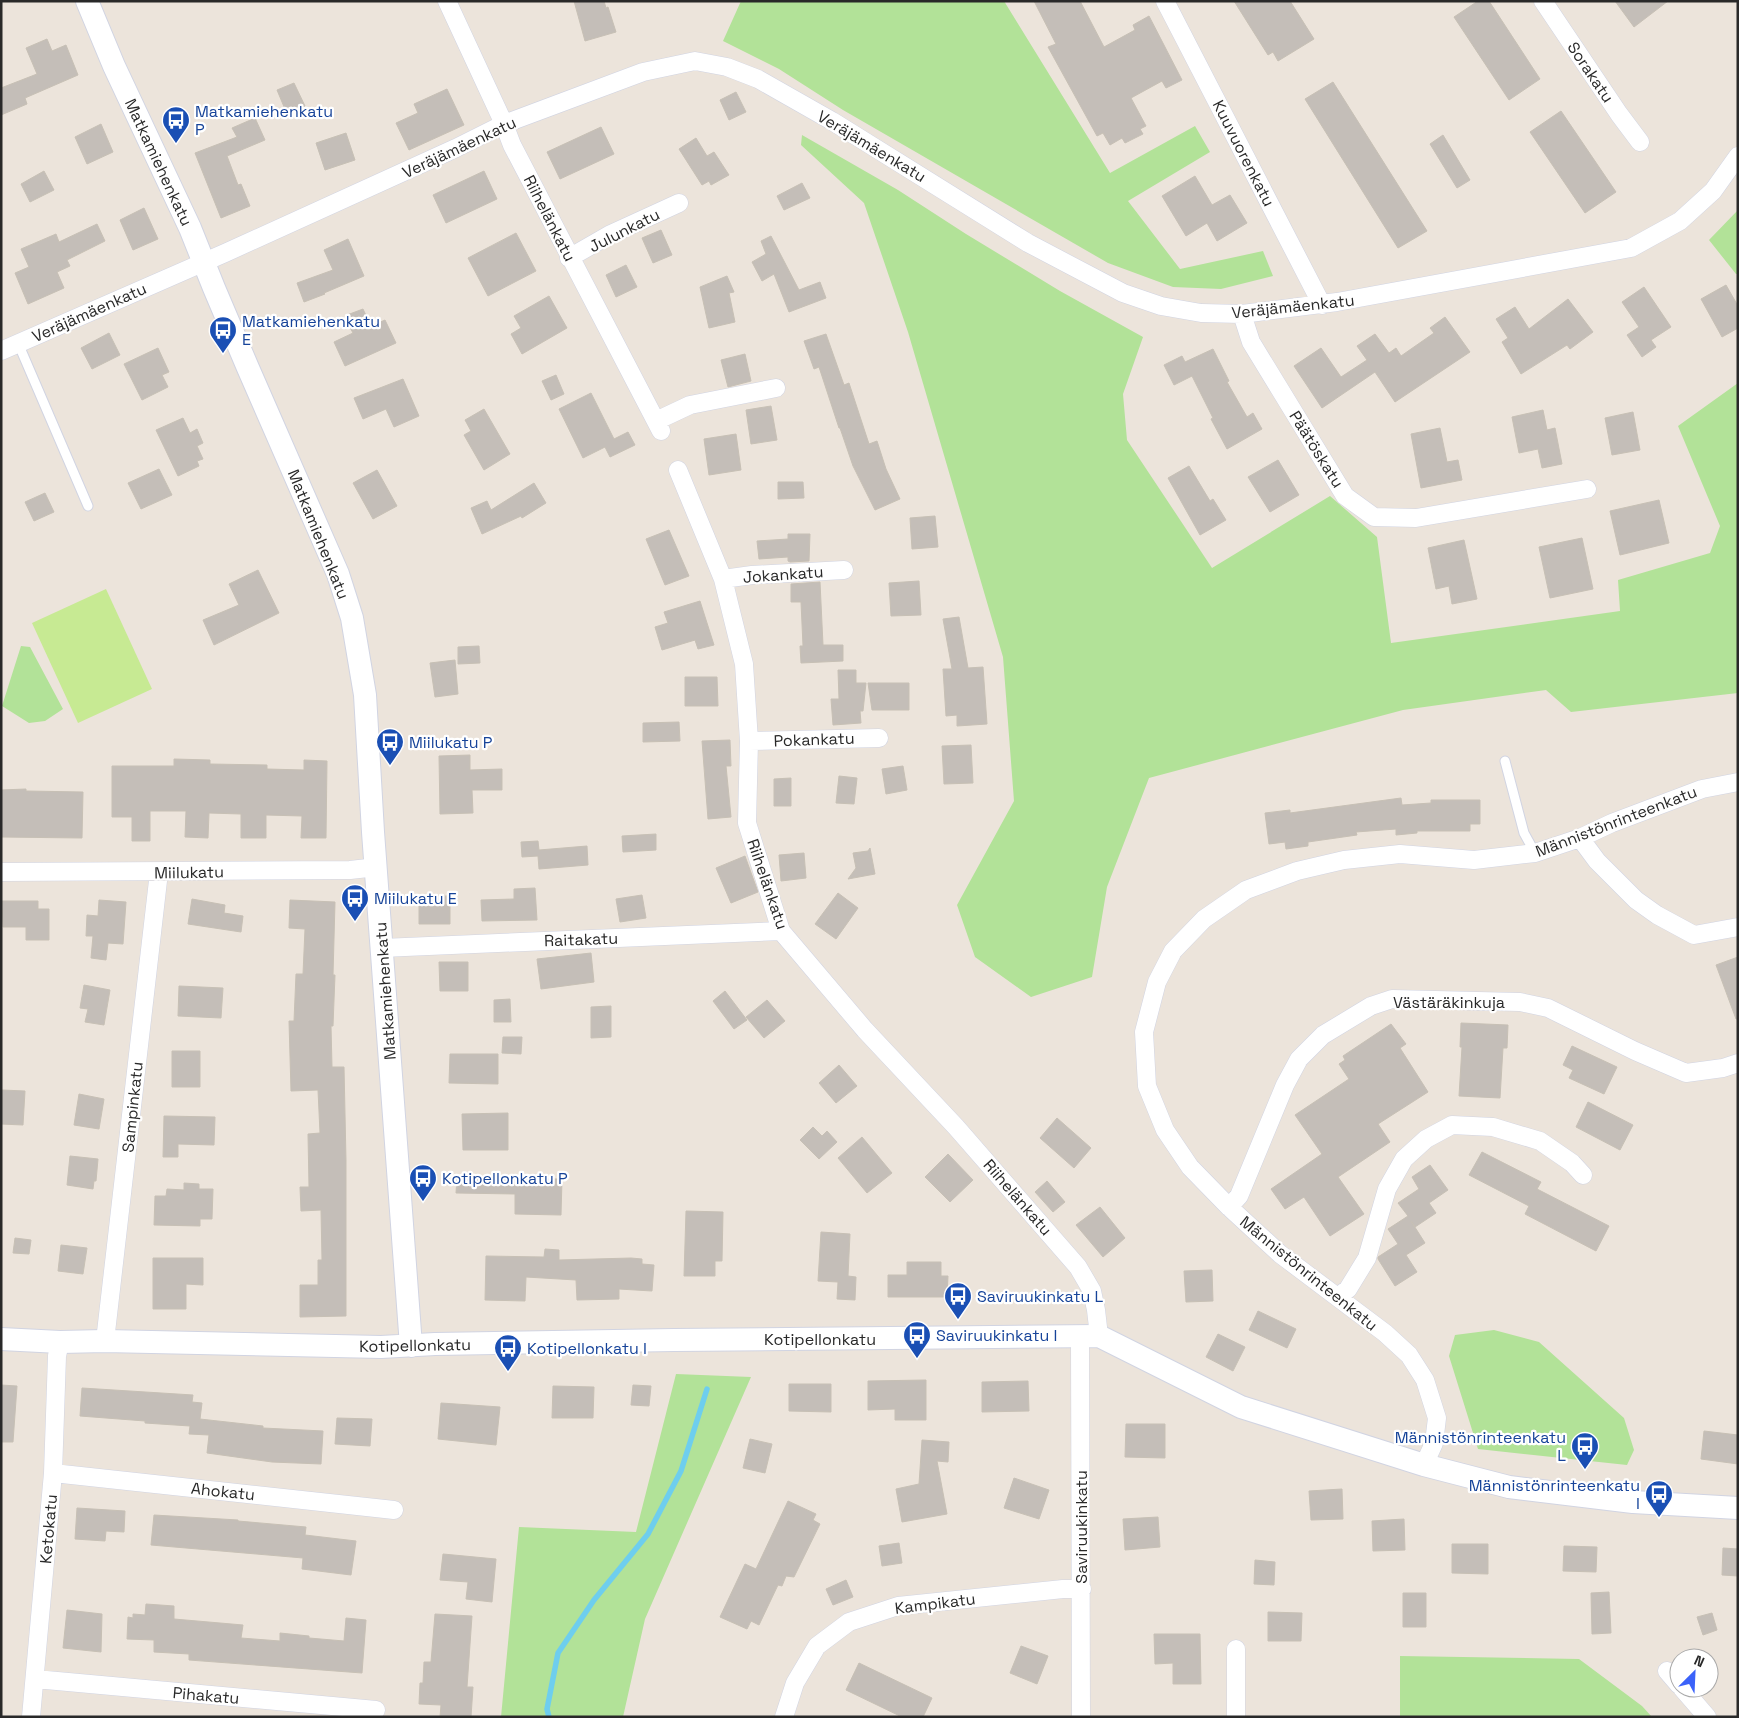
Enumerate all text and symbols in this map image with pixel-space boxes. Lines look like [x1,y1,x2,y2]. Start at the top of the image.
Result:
street label: Sorakatu [1563,38,1619,107]
street label: Matkamiehenkatu [120,95,197,229]
street label: Kuuvuorenkatu [1208,96,1279,210]
place label: Matkamiehenkatu P [195,101,333,140]
bus stop icon: Matkamiehenkatu P [161,105,191,144]
street label: Veräjämäenkatu [814,106,930,187]
street label: Veräjämäenkatu [399,112,519,183]
street label: Riihelänkatu [519,171,580,265]
street label: Julunkatu [585,204,663,257]
street label: Veräjämäenkatu [29,278,150,347]
street label: Veräjämäenkatu [1231,290,1355,323]
place label: Matkamiehenkatu E [242,311,380,350]
bus stop icon: Matkamiehenkatu E [208,315,238,354]
street label: Päätöskatu [1285,407,1349,492]
street label: Matkamiehenkatu [283,466,354,602]
street label: Jokankatu [742,561,824,588]
bus stop icon: Miilukatu P [375,727,405,766]
street label: Pokankatu [773,728,855,751]
place label: Miilukatu P [409,732,493,753]
street label: Männistönrinteenkatu [1532,781,1700,862]
street label: Riihelänkatu [742,836,793,932]
street label: Miilukatu [154,861,224,884]
bus stop icon: Miilukatu E [340,883,370,922]
place label: Miilukatu E [374,888,457,909]
street label: Matkamiehenkatu [370,921,401,1061]
street label: Raitakatu [544,928,618,951]
street label: Västäräkinkuja [1393,992,1505,1013]
street label: Sampinkatu [117,1061,148,1153]
street label: Riihelänkatu [979,1155,1057,1240]
bus stop icon: Kotipellonkatu P [408,1163,438,1202]
place label: Kotipellonkatu P [442,1168,568,1189]
street label: Männistönrinteenkatu [1236,1211,1382,1335]
bus stop icon: Saviruukinkatu L [943,1281,973,1320]
place label: Saviruukinkatu L [977,1286,1103,1307]
bus stop icon: Saviruukinkatu I [902,1320,932,1359]
place label: Saviruukinkatu I [936,1325,1057,1346]
street label: Kotipellonkatu [764,1329,876,1350]
bus stop icon: Kotipellonkatu I [493,1333,523,1372]
street label: Kotipellonkatu [359,1334,471,1357]
place label: Kotipellonkatu I [527,1338,647,1359]
place label: Männistönrinteenkatu L [1395,1427,1566,1466]
bus stop icon: Männistönrinteenkatu L [1570,1431,1600,1470]
street label: Saviruukinkatu [1071,1470,1092,1584]
place label: Männistönrinteenkatu I [1469,1475,1640,1514]
street label: Ahokatu [190,1478,256,1505]
bus stop icon: Männistönrinteenkatu I [1644,1479,1674,1518]
street label: Ketokatu [35,1493,62,1565]
street label: Kampikatu [893,1588,977,1619]
north arrow [1669,1648,1719,1698]
text: N [1691,1651,1707,1671]
street label: Pihakatu [172,1682,240,1709]

